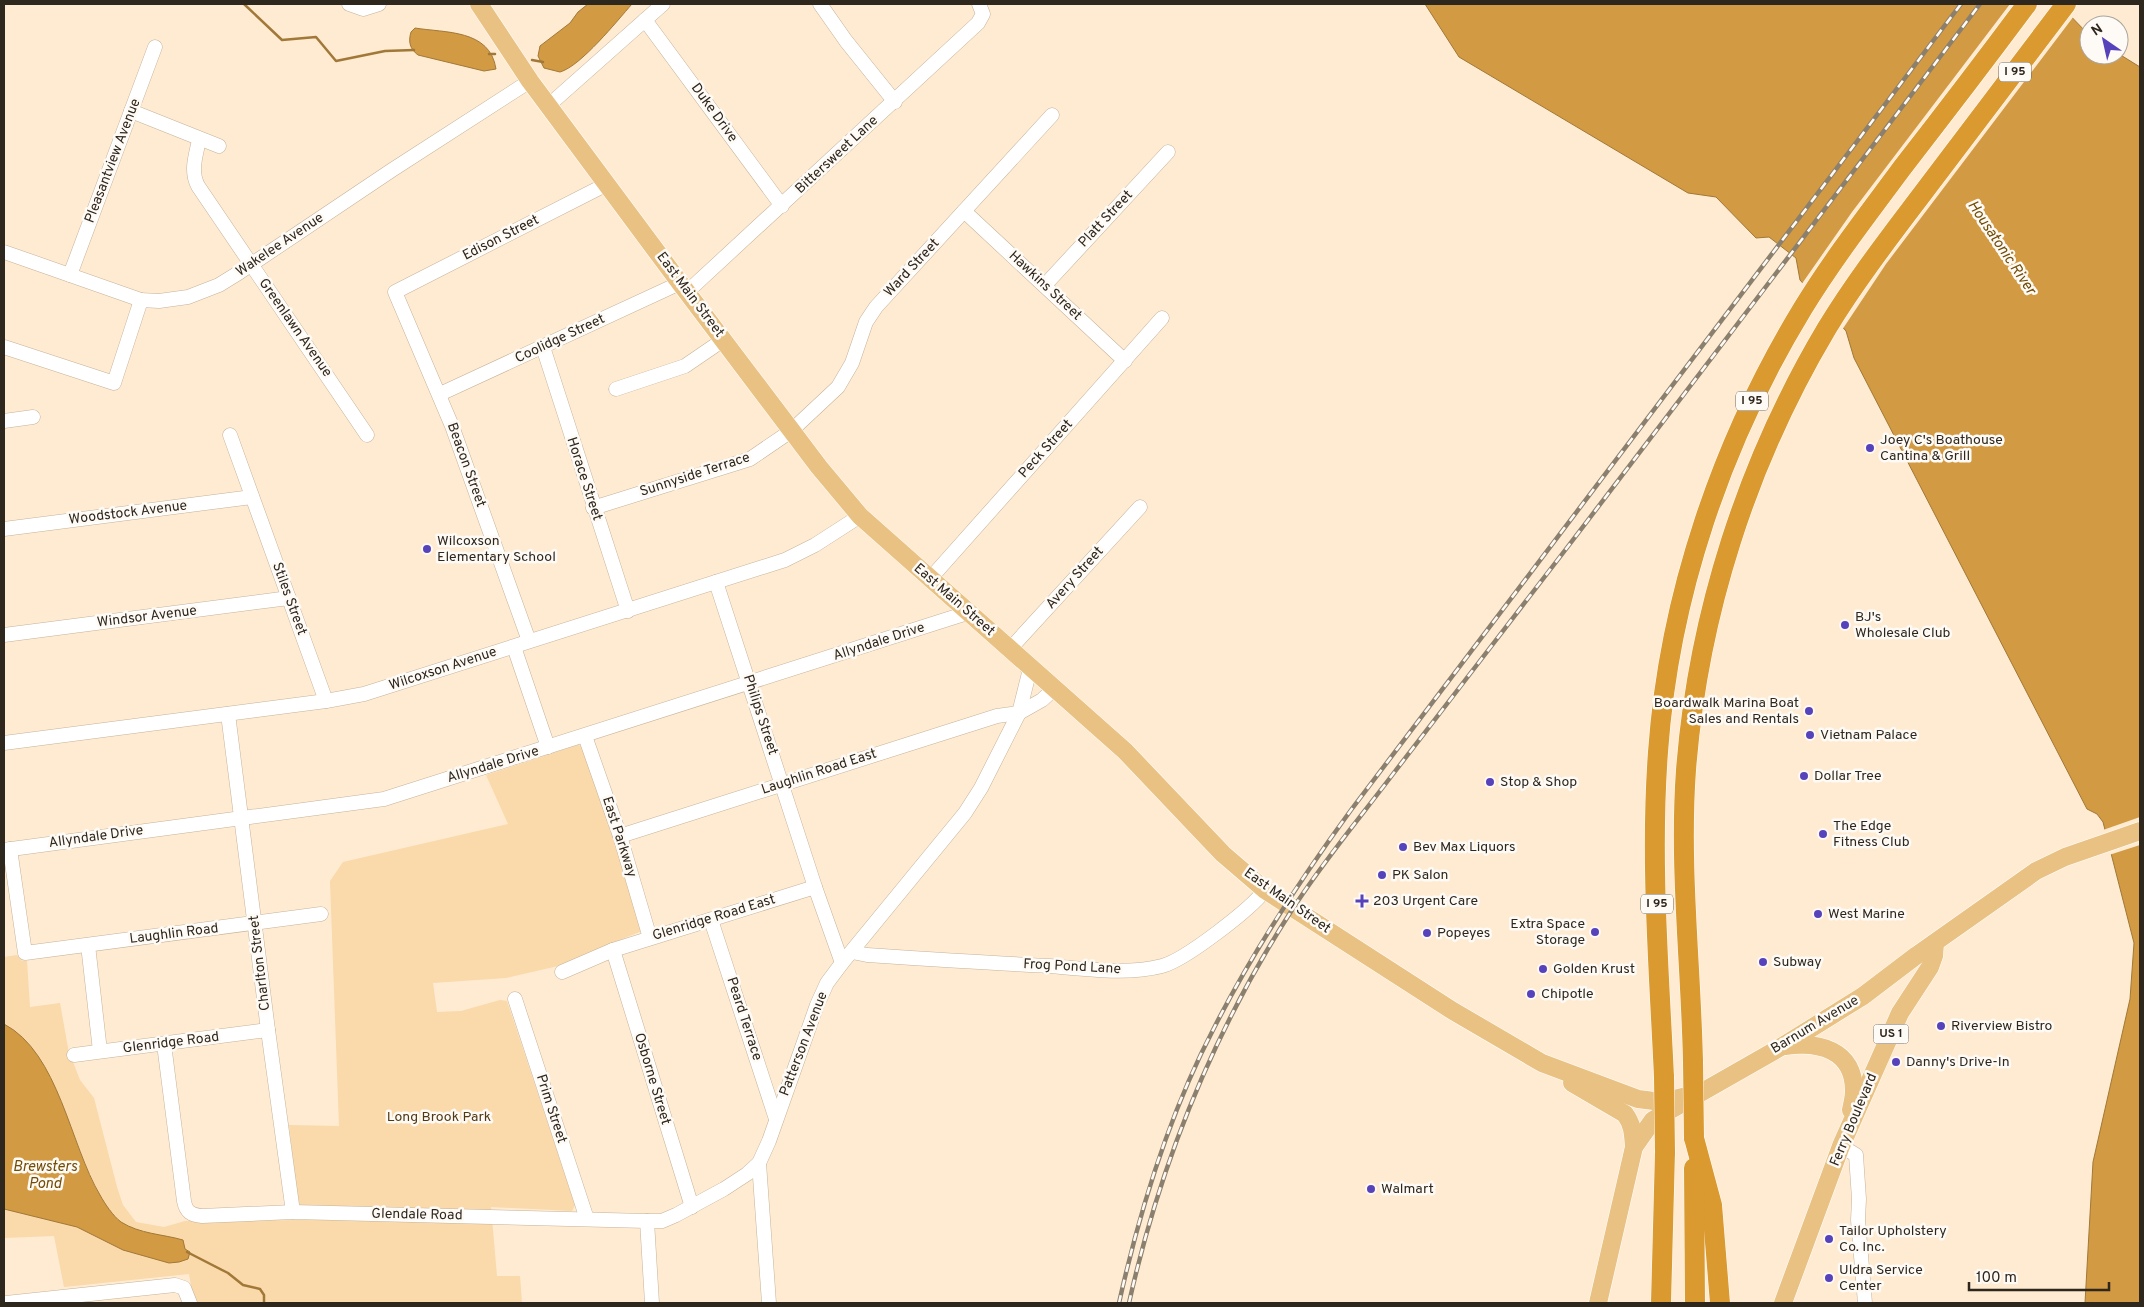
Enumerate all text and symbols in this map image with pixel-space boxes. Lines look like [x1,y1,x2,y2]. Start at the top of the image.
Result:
north arrow [2079,15,2129,65]
text: N [2089,21,2106,40]
road number: I 95 [1999,62,2031,82]
street label: Duke Drive [687,80,741,146]
street label: Pleasantview Avenue [81,96,145,226]
street label: Bittersweet Lane [792,112,882,198]
street label: Platt Street [1075,187,1137,251]
water label: Housatonic River [1962,197,2040,300]
street label: Wakelee Avenue [233,209,327,281]
street label: Edison Street [460,212,542,264]
street label: Ward Street [881,235,943,301]
street label: Hawkins Street [1005,248,1085,324]
street label: East Main Street [652,249,728,341]
street label: Greenlawn Avenue [255,275,335,381]
street label: Coolidge Street [512,311,608,367]
road number: I 95 [1736,392,1768,411]
street label: Peck Street [1015,416,1077,482]
street label: Beacon Street [443,420,489,510]
place label: Joey C's Boathouse Cantina & Grill [1880,432,2003,465]
street label: Horace Street [563,435,605,523]
marker: Joey C's Boathouse Cantina & Grill [1864,442,1876,454]
street label: Sunnyside Terrace [638,449,752,501]
street label: Woodstock Avenue [68,497,188,529]
place label: Wilcoxson Elementary School [437,533,556,566]
marker: Wilcoxson Elementary School [421,543,433,555]
street label: Avery Street [1042,543,1108,613]
street label: Stiles Street [268,560,310,638]
street label: East Main Street [910,560,998,640]
street label: Windsor Avenue [96,602,198,632]
place label: BJ's Wholesale Club [1855,609,1951,642]
street label: Allyndale Drive [831,619,927,665]
marker: BJ's Wholesale Club [1839,619,1851,631]
street label: Wilcoxson Avenue [387,644,499,694]
street label: Philips Street [739,673,781,757]
place label: Boardwalk Marina Boat Sales and Rentals [1654,695,1799,728]
marker: Boardwalk Marina Boat Sales and Rentals [1803,705,1815,717]
place label: Vietnam Palace [1820,727,1917,744]
marker: Vietnam Palace [1804,729,1816,741]
street label: Allyndale Drive [445,743,541,787]
street label: Laughlin Road East [759,745,879,799]
place label: Dollar Tree [1814,768,1882,785]
marker: Dollar Tree [1798,770,1810,782]
place label: Stop & Shop [1500,774,1577,791]
marker: Stop & Shop [1484,776,1496,788]
street label: East Parkway [598,794,640,880]
place label: The Edge Fitness Club [1833,818,1910,851]
street label: Allyndale Drive [48,822,144,852]
marker: The Edge Fitness Club [1817,828,1829,840]
place label: Bev Max Liquors [1413,839,1516,856]
marker: Bev Max Liquors [1397,841,1409,853]
street label: East Main Street [1240,865,1334,937]
place label: PK Salon [1392,867,1448,884]
marker: PK Salon [1376,869,1388,881]
street label: Glenridge Road East [651,891,777,945]
place label: 203 Urgent Care [1373,893,1478,910]
marker: 203 Urgent Care [1355,894,1369,908]
road number: I 95 [1641,894,1673,914]
place label: West Marine [1828,906,1905,923]
marker: West Marine [1812,908,1824,920]
street label: Charlton Street [246,914,274,1012]
place label: Extra Space Storage [1510,916,1585,949]
street label: Laughlin Road [129,920,219,948]
place label: Popeyes [1437,925,1490,942]
marker: Extra Space Storage [1589,926,1601,938]
marker: Popeyes [1421,927,1433,939]
place label: Subway [1773,954,1822,971]
street label: Frog Pond Lane [1023,956,1121,978]
marker: Subway [1757,956,1769,968]
place label: Golden Krust [1553,961,1635,978]
marker: Golden Krust [1537,963,1549,975]
street label: Peard Terrace [722,975,766,1063]
place label: Chipotle [1541,986,1594,1003]
marker: Chipotle [1525,988,1537,1000]
street label: Patterson Avenue [776,989,832,1099]
street label: Barnum Avenue [1768,992,1862,1058]
place label: Riverview Bistro [1951,1018,2053,1035]
marker: Riverview Bistro [1935,1020,1947,1032]
road number: US 1 [1874,1024,1908,1044]
street label: Glenridge Road [122,1029,220,1057]
street label: Osborne Street [630,1031,674,1127]
place label: Danny's Drive-In [1906,1054,2010,1071]
marker: Danny's Drive-In [1890,1056,1902,1068]
street label: Ferry Boulevard [1827,1071,1881,1169]
street label: Prim Street [532,1072,570,1146]
park label: Long Brook Park [387,1109,491,1126]
water label: Brewsters Pond [13,1158,77,1194]
place label: Walmart [1381,1181,1434,1198]
marker: Walmart [1365,1183,1377,1195]
street label: Glendale Road [371,1206,463,1224]
place label: Tailor Upholstery Co. Inc. [1839,1223,1947,1256]
marker: Tailor Upholstery Co. Inc. [1823,1233,1835,1245]
scale bar [1969,1260,2109,1292]
place label: Uldra Service Center [1839,1262,1923,1295]
text: 100 m [1976,1269,2017,1288]
marker: Uldra Service Center [1823,1272,1835,1284]

